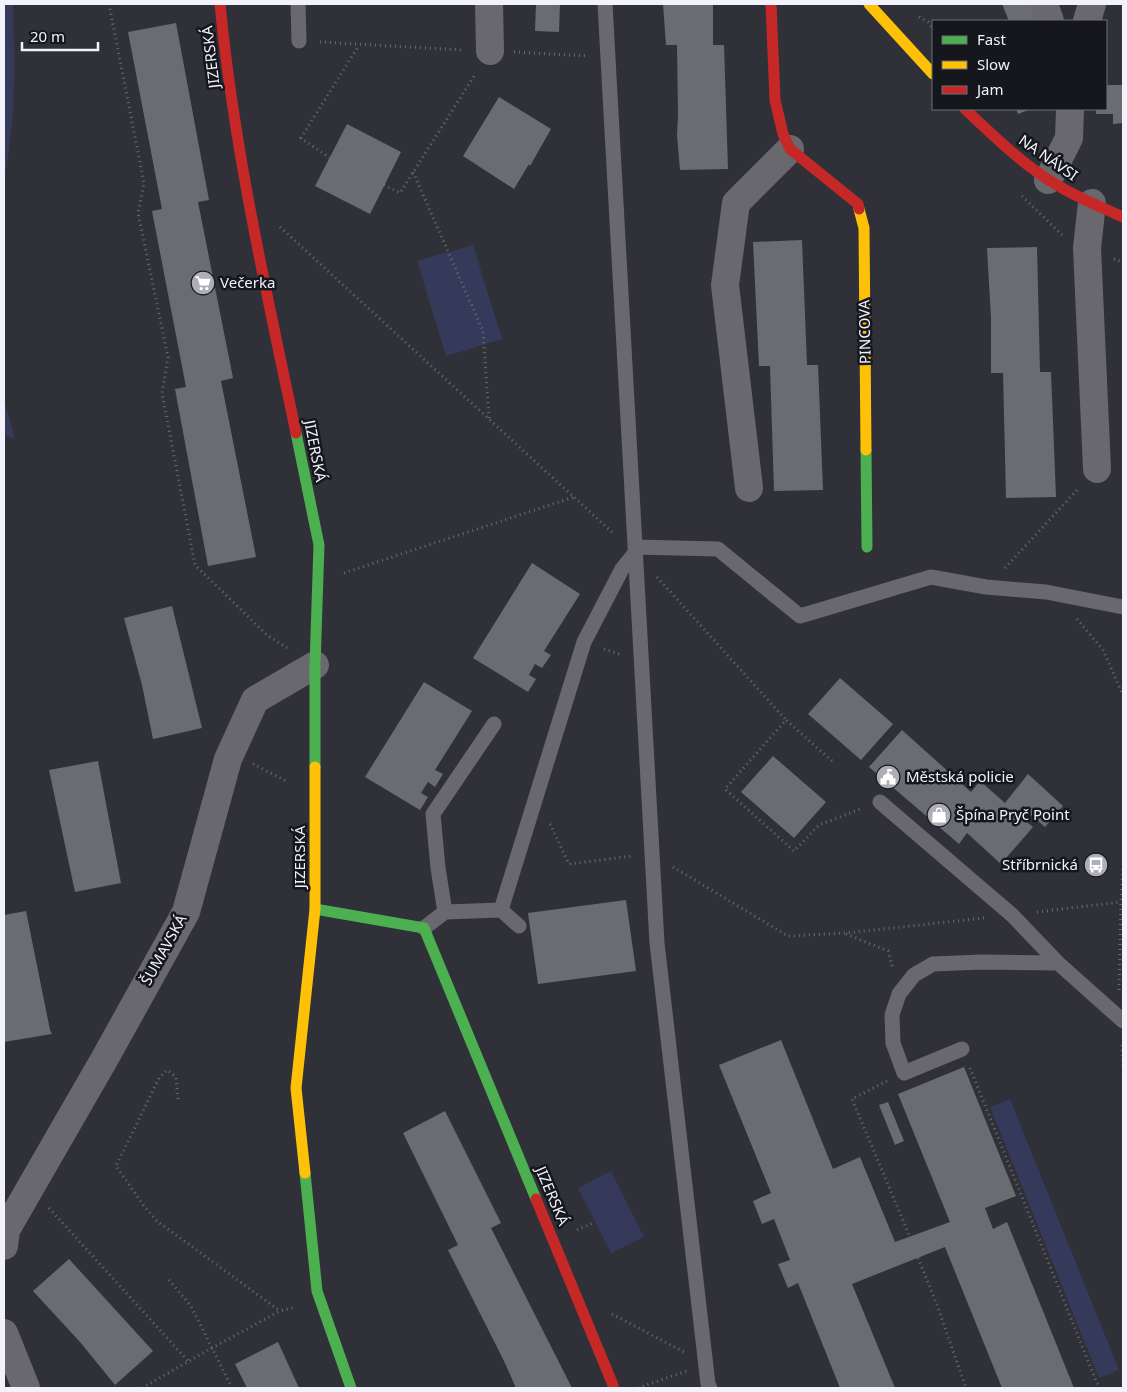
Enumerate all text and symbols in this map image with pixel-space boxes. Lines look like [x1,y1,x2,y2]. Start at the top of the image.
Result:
scale bar [22,20,99,52]
legend [932,20,1107,110]
street label: JIZERSKÁ [196,24,224,91]
text: 20 m [30,26,65,46]
text: Fast [977,29,1006,49]
text: Slow [977,54,1010,74]
text: Jam [975,79,1004,99]
street label: NA NÁVSI [1015,130,1082,185]
supermarket icon: Večerka [190,270,216,296]
place label: Večerka [220,272,275,292]
street label: PINCOVA [853,299,875,364]
street label: JIZERSKÁ [300,416,332,484]
public building icon: Městská policie [875,764,901,790]
place label: Městská policie [906,766,1014,786]
shop icon: Špína Pryč Point [926,802,952,828]
place label: Špína Pryč Point [956,804,1070,824]
street label: JIZERSKÁ [289,825,309,890]
bus stop icon: Stříbrnická [1083,852,1109,878]
place label: Stříbrnická [1002,854,1078,874]
street label: ŠUMAVSKÁ [135,910,191,988]
street label: JIZERSKÁ [531,1161,575,1229]

